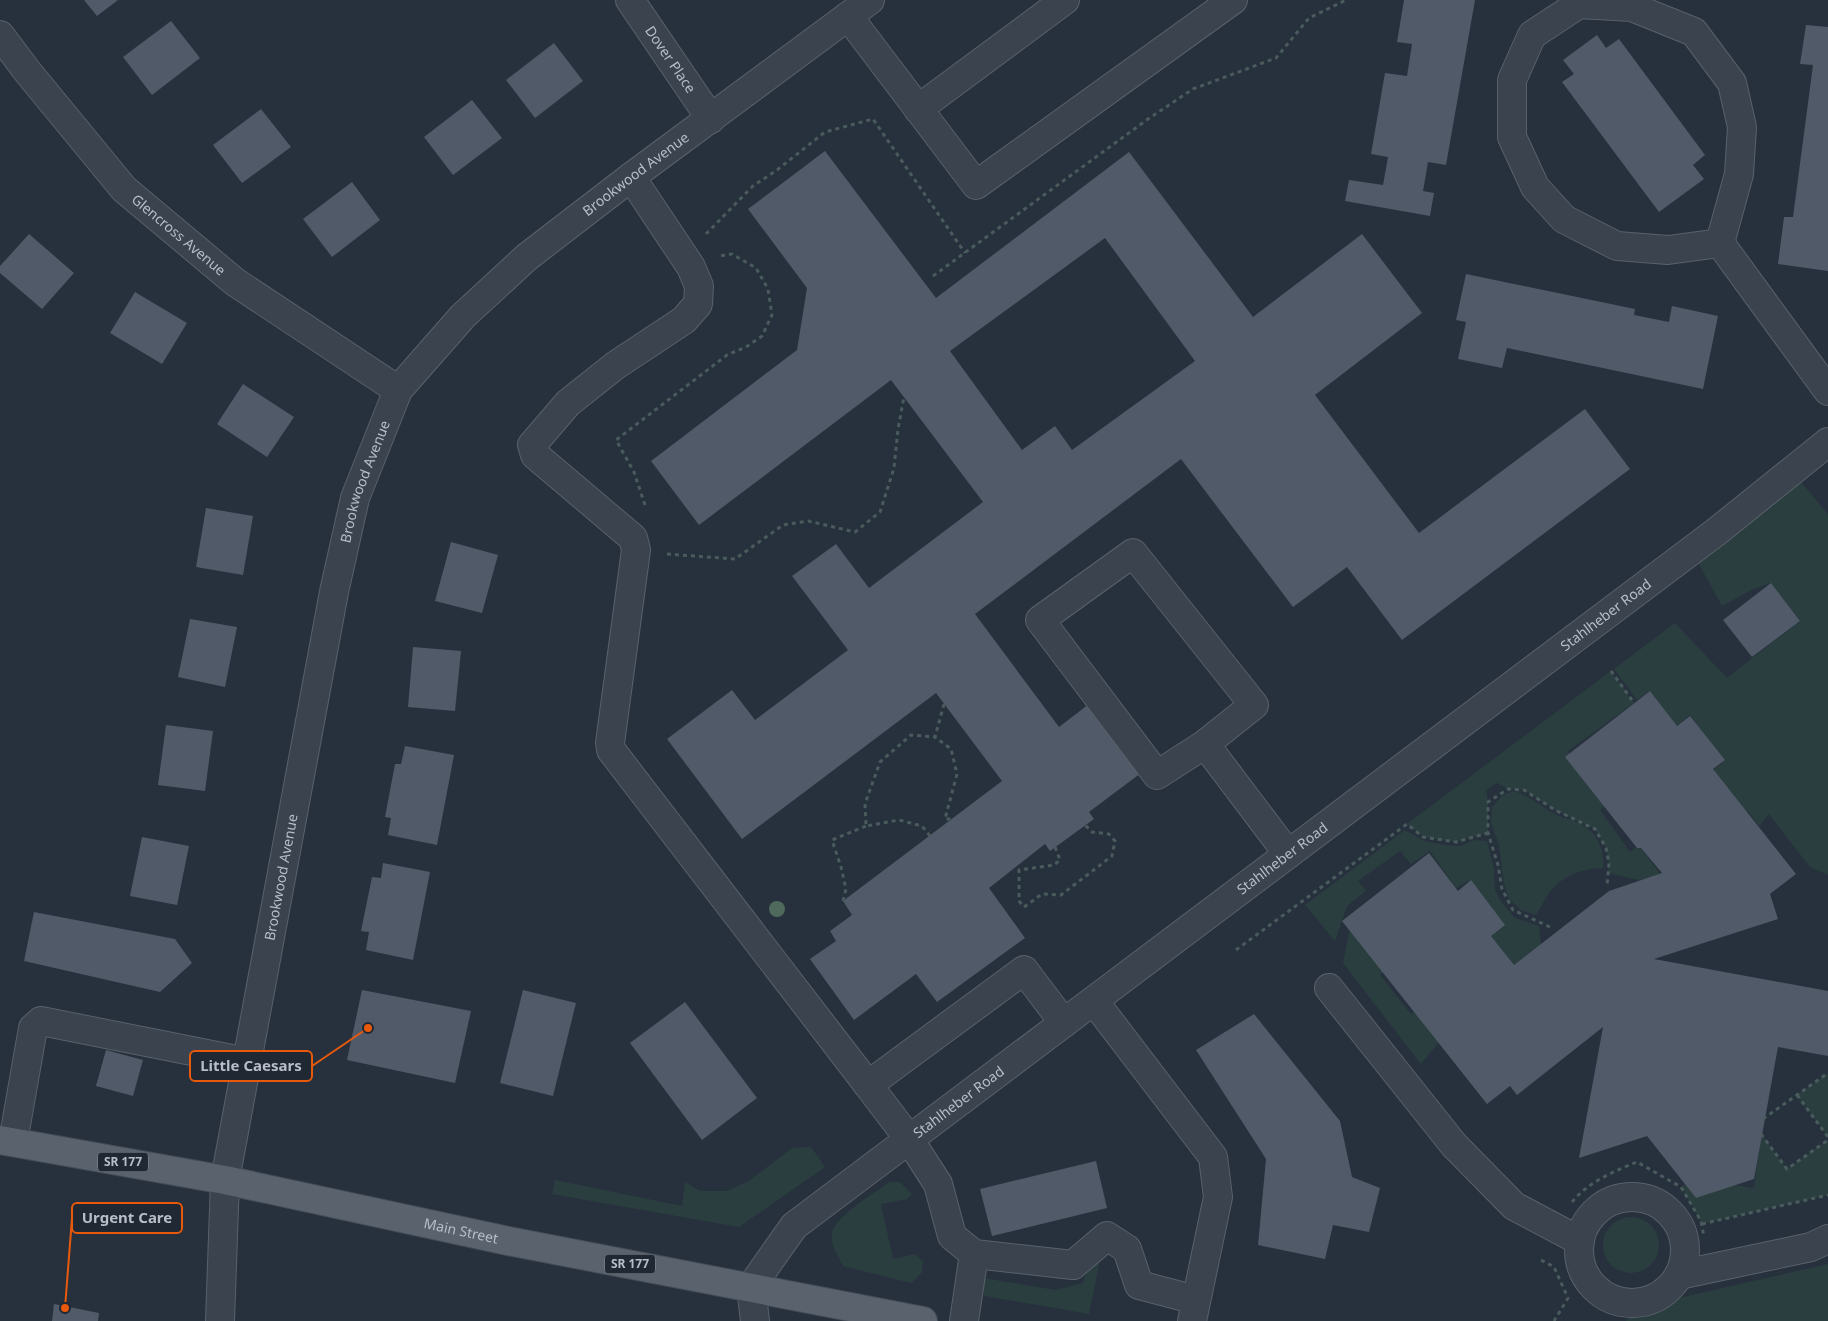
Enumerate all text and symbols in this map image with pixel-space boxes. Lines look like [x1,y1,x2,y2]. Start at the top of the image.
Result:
street label: Dover Place [641,22,701,97]
street label: Brookwood Avenue [578,127,693,220]
street label: Glencross Avenue [128,189,230,279]
street label: Brookwood Avenue [335,417,394,545]
street label: Stahlheber Road [1556,574,1655,655]
street label: Brookwood Avenue [260,812,302,942]
street label: Stahlheber Road [1233,818,1331,898]
callout: Little Caesars [190,1051,312,1081]
text: Little Caesars [200,1055,302,1075]
street label: Stahlheber Road [909,1061,1008,1142]
road number: SR 177 [98,1152,148,1172]
callout: Urgent Care [72,1203,182,1233]
text: Urgent Care [82,1207,172,1227]
street label: Main Street [422,1213,500,1248]
road number: SR 177 [605,1254,655,1274]

